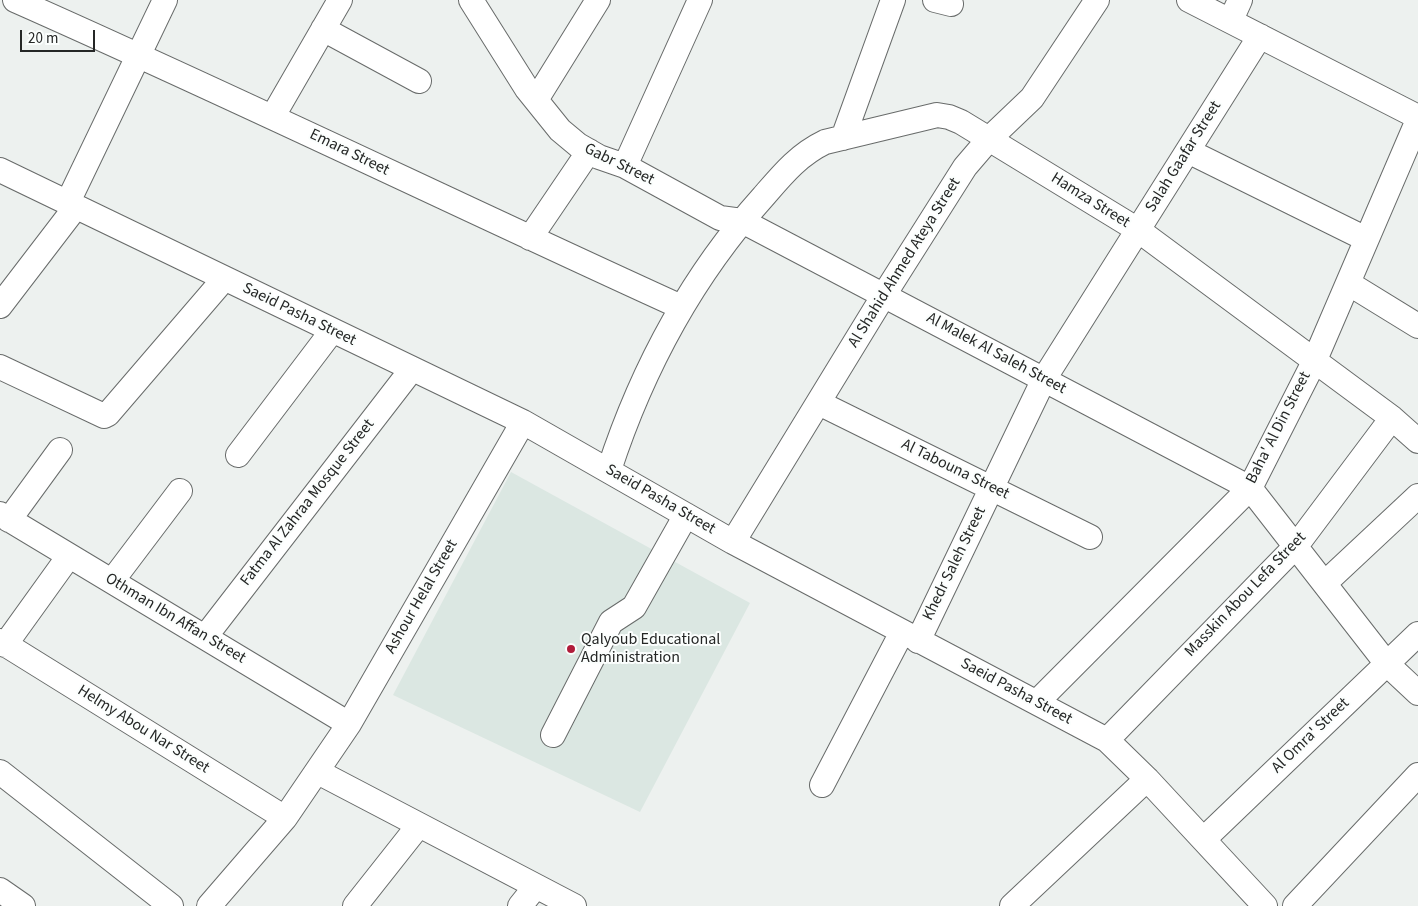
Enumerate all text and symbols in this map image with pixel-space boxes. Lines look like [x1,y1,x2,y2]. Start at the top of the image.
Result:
scale bar [22,20,98,52]
text: 20 m [28,28,58,49]
street label: Salah Gaafar Street [1142,98,1226,216]
street label: Emara Street [306,125,392,181]
street label: Gabr Street [581,140,657,190]
street label: Hamza Street [1047,169,1133,233]
street label: Al Shahid Ahmed Ateya Street [845,174,965,352]
street label: Saeid Pasha Street [239,279,359,351]
street label: Al Malek Al Saleh Street [923,309,1069,399]
street label: Baha' Al Din Street [1242,369,1316,487]
street label: Fatma Al Zahraa Mosque Street [237,416,379,590]
street label: Al Tabouna Street [898,436,1012,504]
street label: Saeid Pasha Street [602,461,718,539]
street label: Khedr Saleh Street [919,504,991,624]
street label: Masskin Abou Lefa Street [1181,529,1311,661]
street label: Ashour Helal Street [382,537,462,657]
street label: Othman Ibn Affan Street [101,569,249,669]
place label: Qalyoub Educational Administration [581,630,720,668]
marker: Qalyoub Educational Administration [565,643,577,655]
street label: Saeid Pasha Street [957,654,1075,730]
street label: Helmy Abou Nar Street [74,682,212,778]
street label: Al Omra' Street [1268,694,1354,778]

